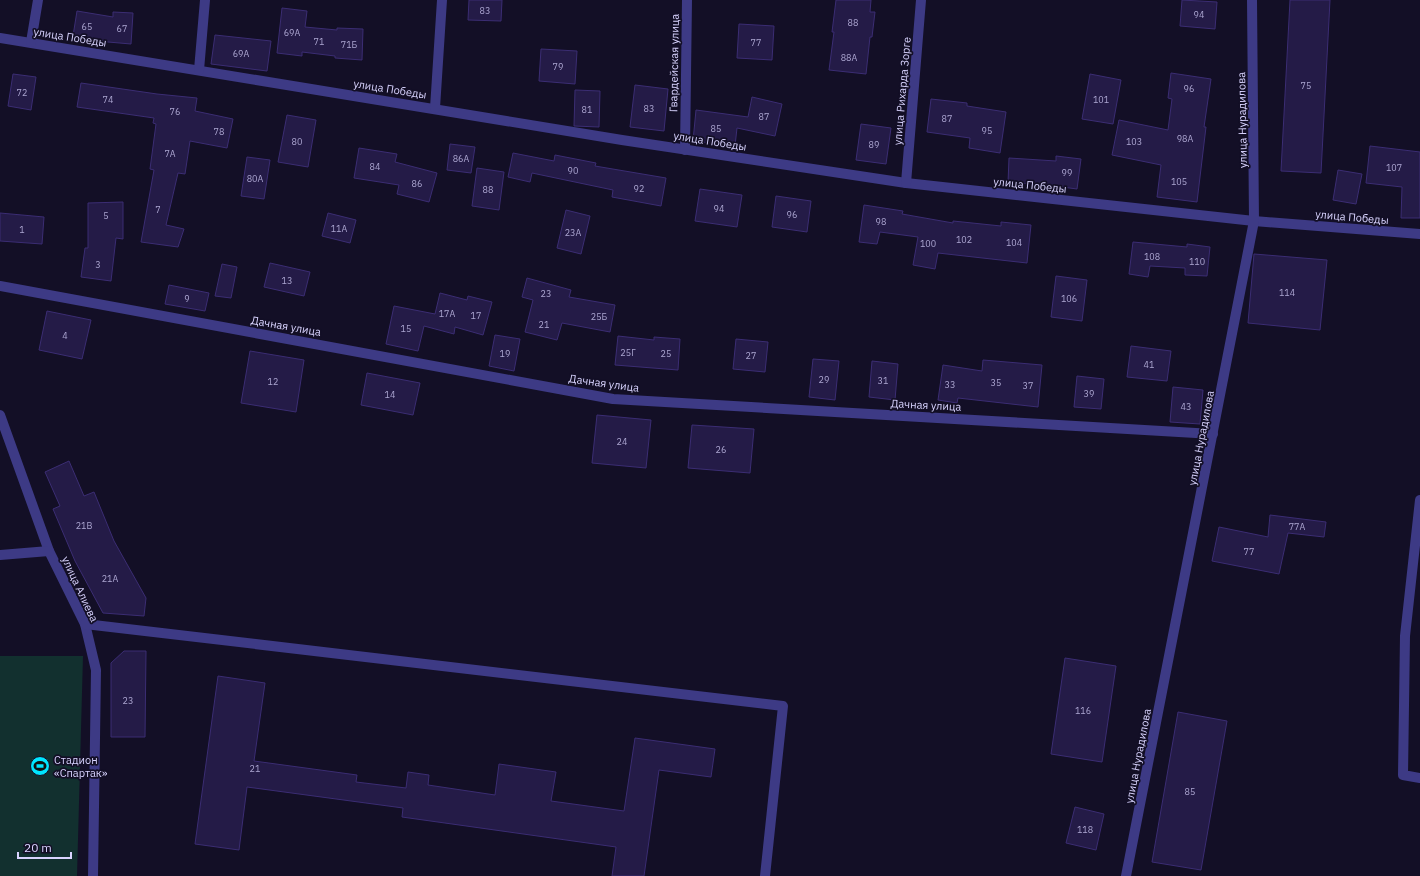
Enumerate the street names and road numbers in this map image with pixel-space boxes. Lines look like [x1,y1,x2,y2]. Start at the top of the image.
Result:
street label: Гвардейская улица [666,14,682,112]
street label: улица Победы [33,24,108,50]
street label: улица Рихарда Зорге [890,36,914,146]
street label: улица Нурадилова [1234,72,1250,168]
street label: улица Победы [353,76,428,102]
street label: улица Победы [673,128,748,154]
street label: улица Победы [993,174,1067,196]
street label: улица Победы [1315,207,1389,227]
street label: Дачная улица [250,313,322,339]
street label: Дачная улица [568,371,640,395]
street label: улица Нурадилова [1185,389,1217,487]
street label: Дачная улица [890,396,962,414]
street label: улица Алиева [59,554,101,624]
street label: улица Нурадилова [1122,707,1154,805]

